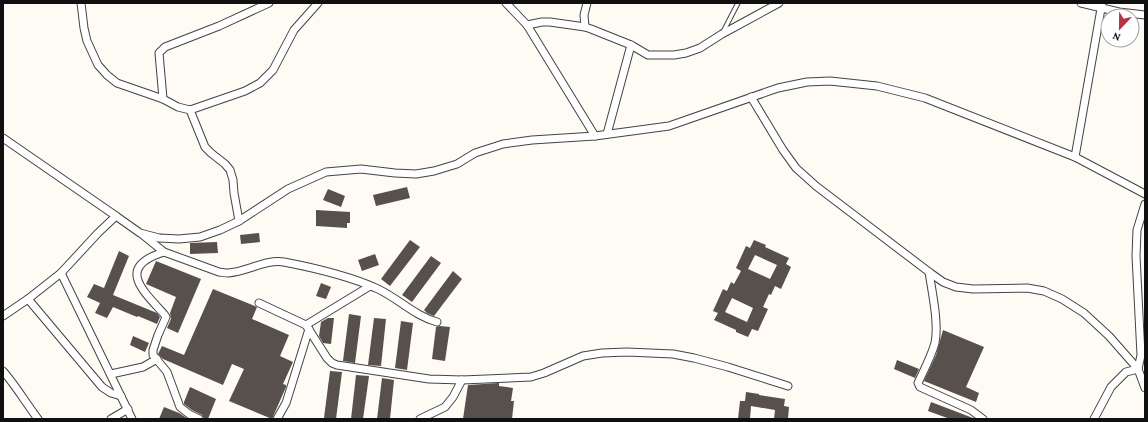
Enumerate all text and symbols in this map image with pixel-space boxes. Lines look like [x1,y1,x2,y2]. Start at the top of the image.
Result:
north arrow [1100,8,1140,48]
text: N [1110,30,1122,44]

